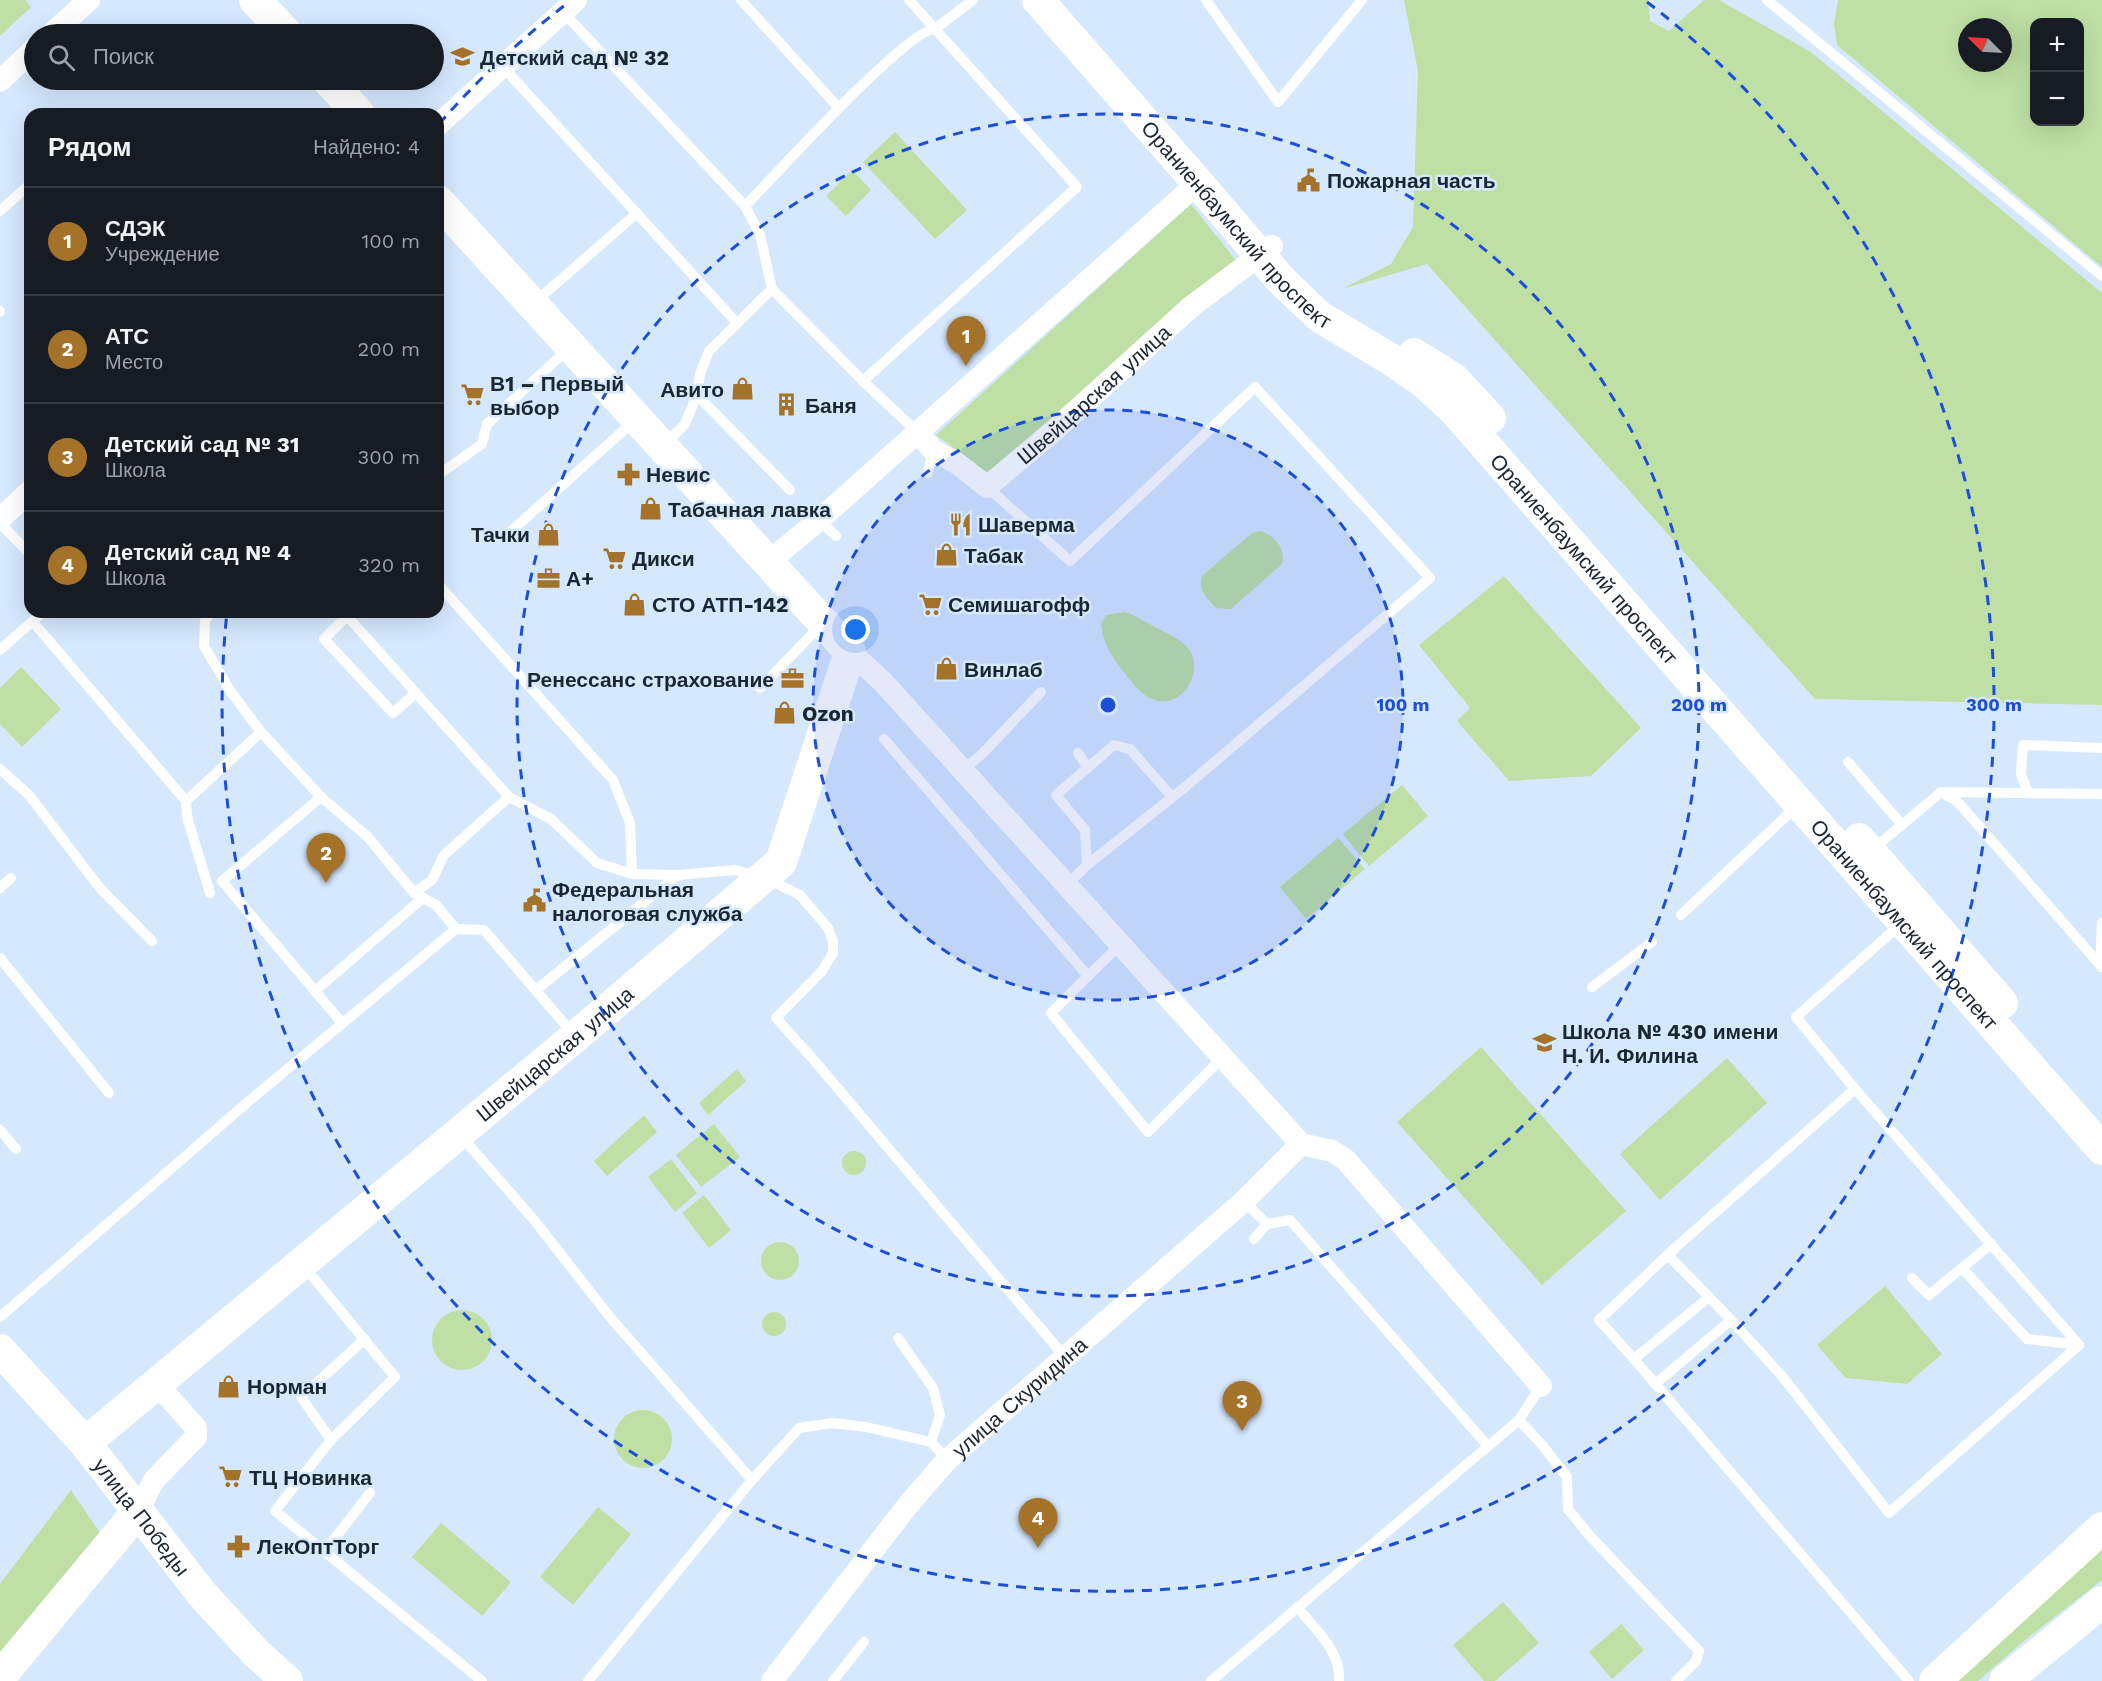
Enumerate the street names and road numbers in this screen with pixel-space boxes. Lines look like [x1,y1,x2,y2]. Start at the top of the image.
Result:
street label: Ораниенбаумский проспект [1137,115,1337,334]
street label: Швейцарская улица [1012,319,1176,469]
street label: Ораниенбаумский проспект [1485,448,1684,669]
street label: Ораниенбаумский проспект [1806,814,2004,1035]
street label: Швейцарская улица [471,981,638,1126]
street label: улица Скуридина [947,1331,1092,1462]
street label: улица Победы [89,1453,195,1580]

